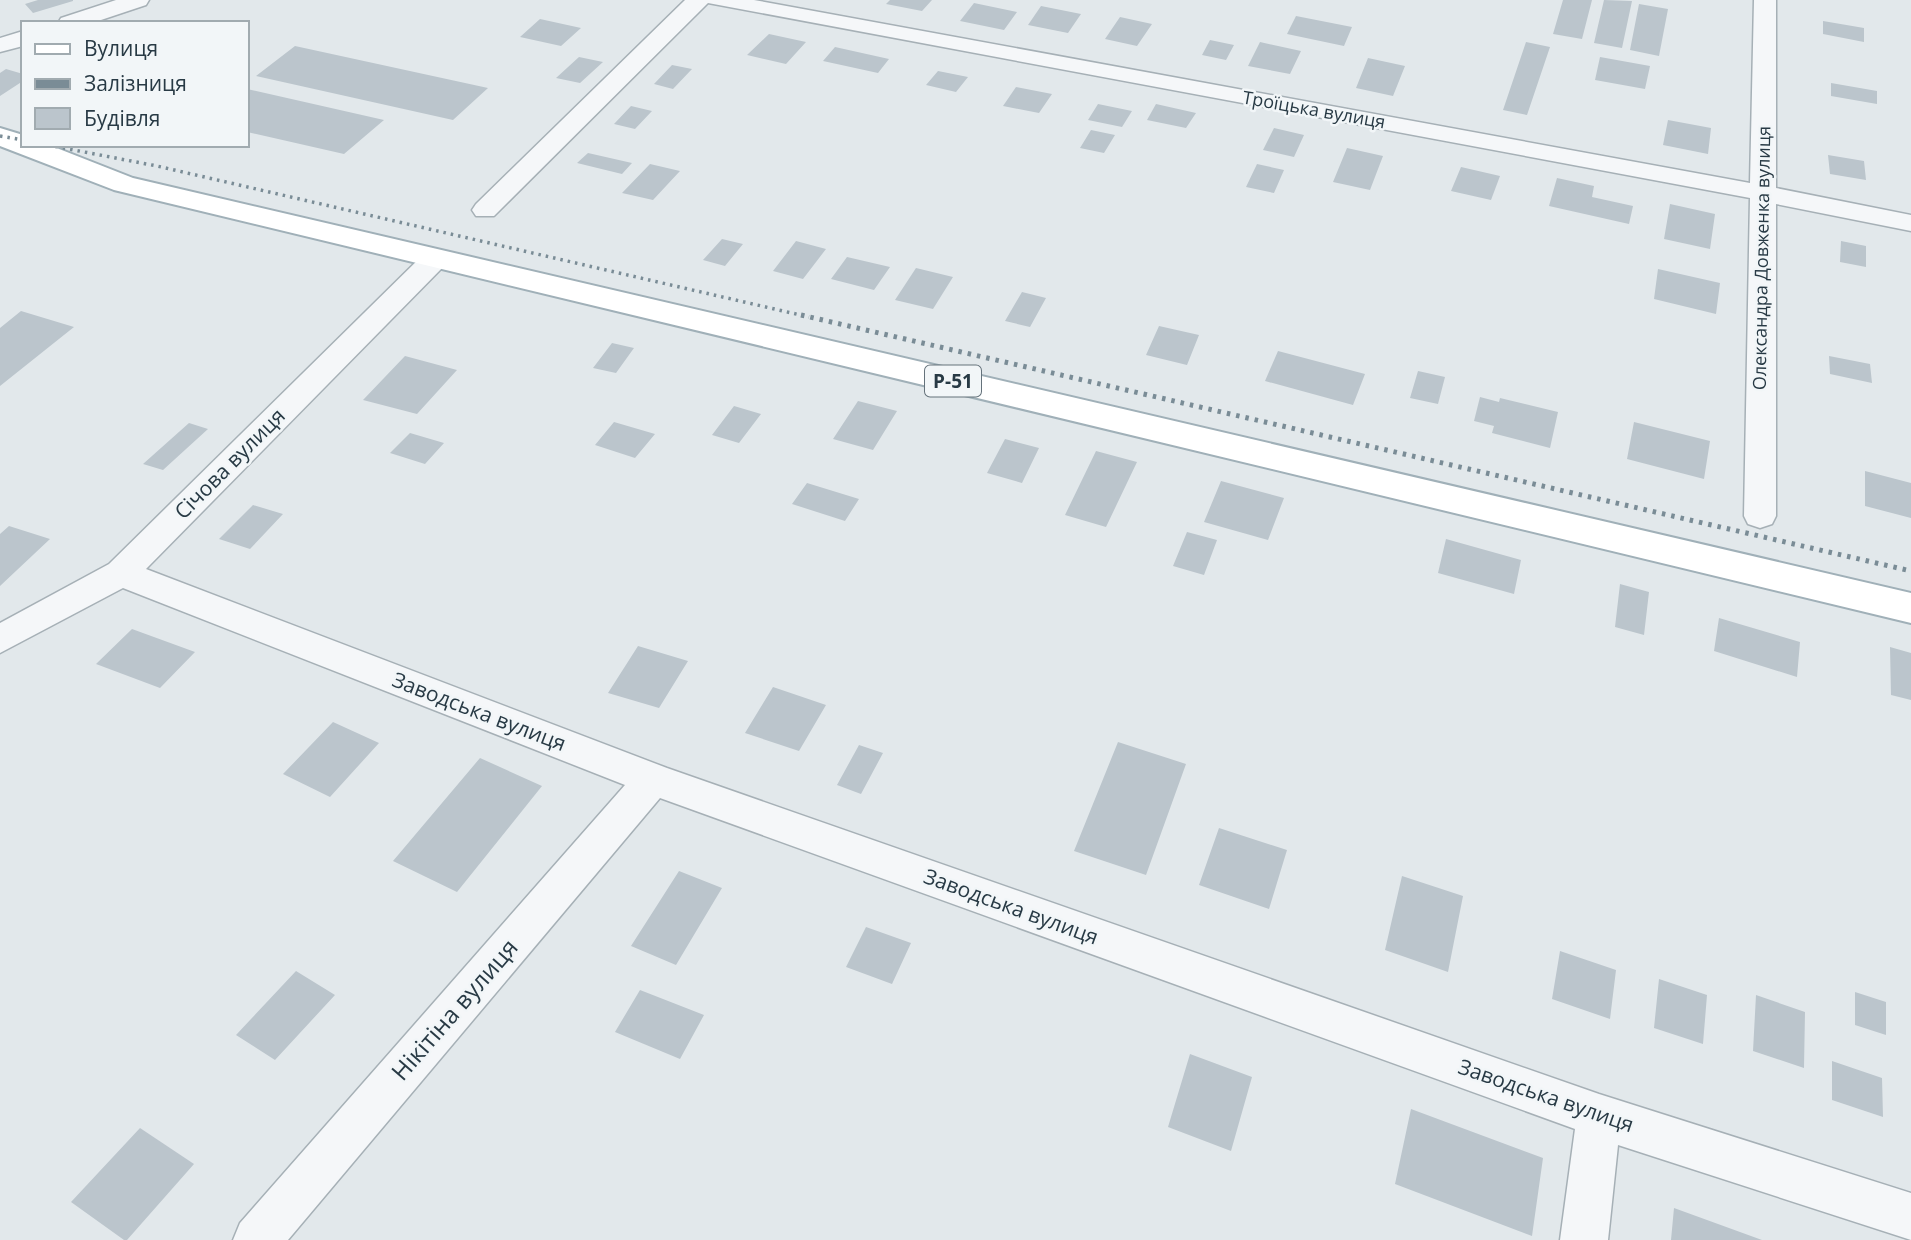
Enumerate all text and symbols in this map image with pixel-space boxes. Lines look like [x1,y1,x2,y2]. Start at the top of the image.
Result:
legend [21,21,248,147]
text: Вулиця [84,34,158,62]
text: Залізниця [84,69,187,97]
street label: Троїцька вулиця [1241,85,1387,133]
text: Будівля [84,104,160,132]
street label: Олександра Довженка вулиця [1747,126,1775,390]
road number: Р-51 [925,366,981,396]
street label: Січова вулиця [168,402,291,525]
street label: Заводська вулиця [389,665,570,757]
street label: Заводська вулиця [920,861,1102,951]
street label: Нікітіна вулиця [383,931,525,1087]
street label: Заводська вулиця [1455,1052,1638,1138]

